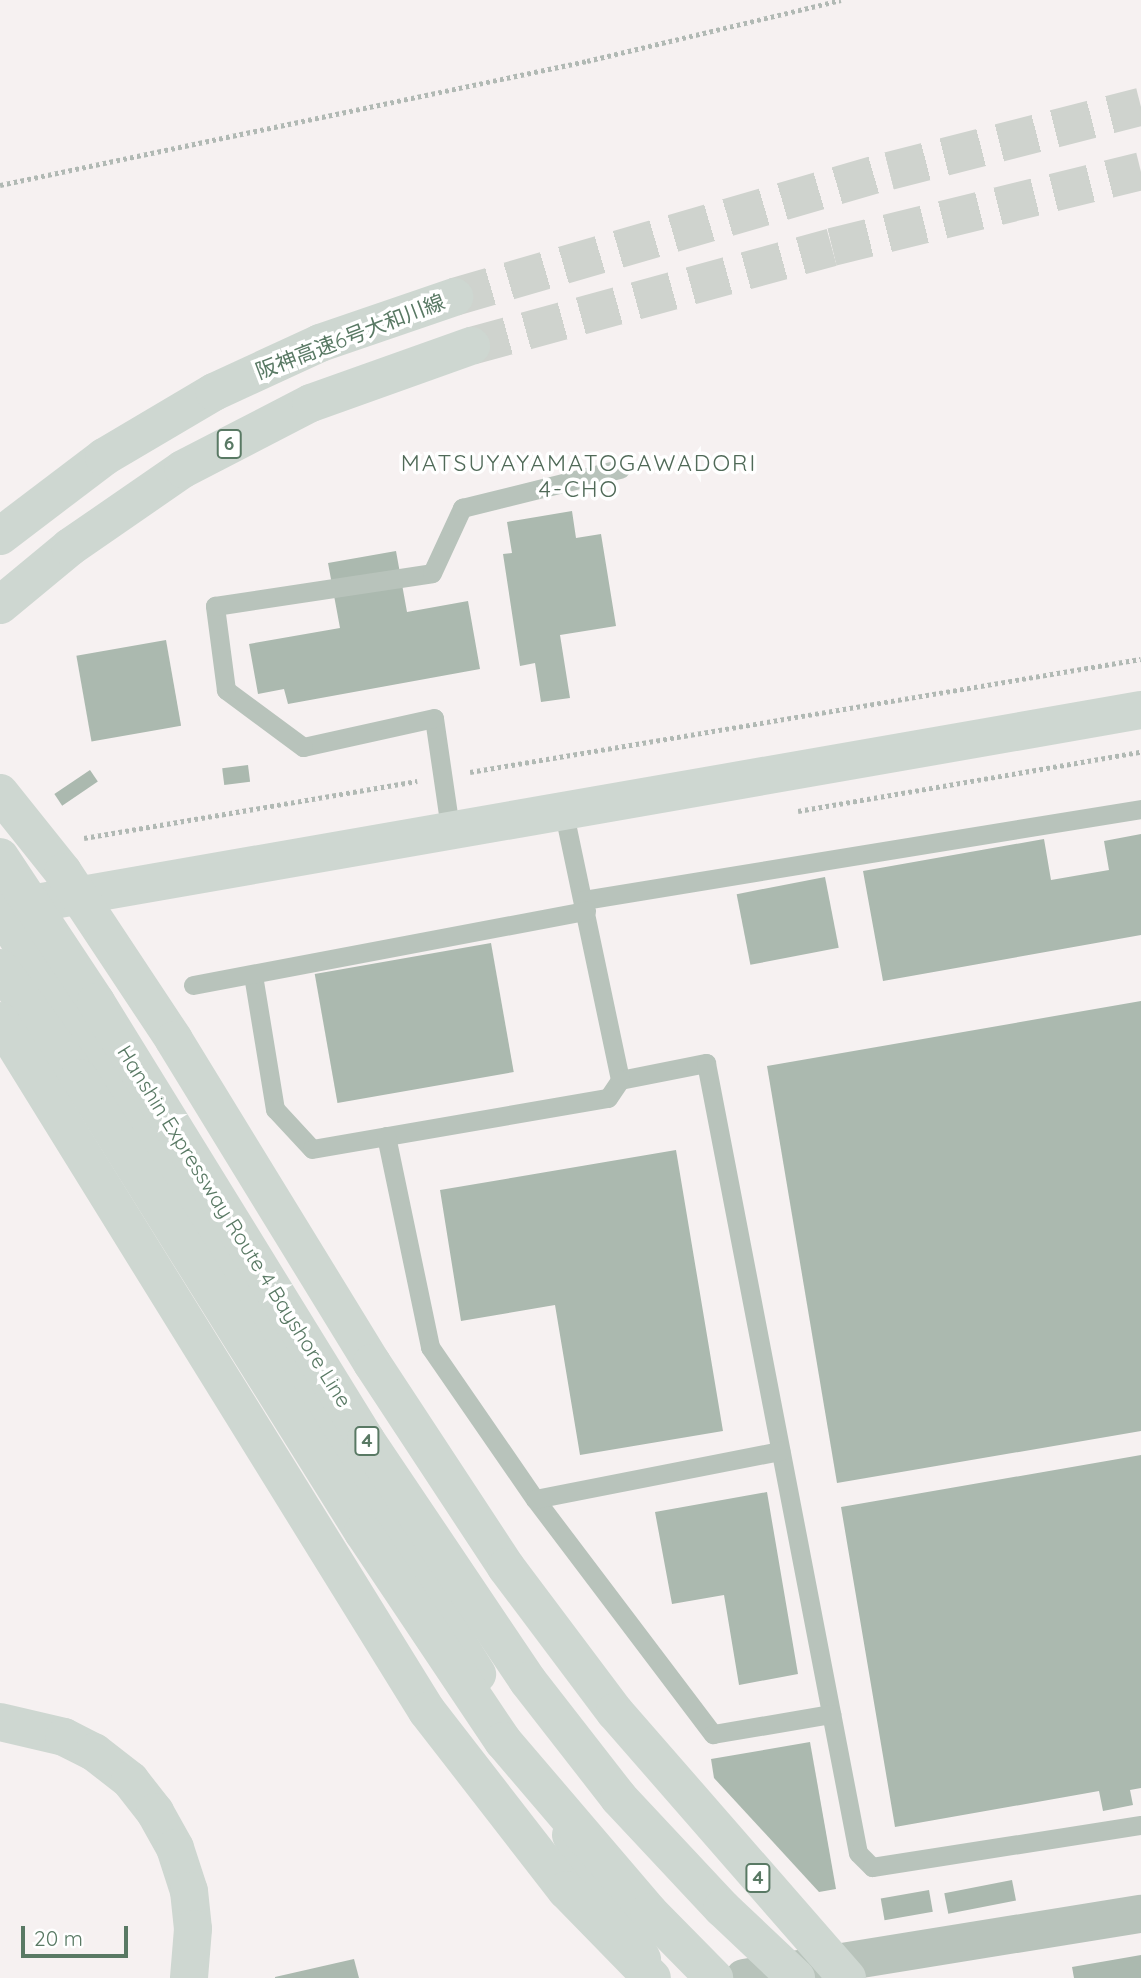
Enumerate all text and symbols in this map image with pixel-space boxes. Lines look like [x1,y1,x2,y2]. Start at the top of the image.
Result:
street label: 阪神高速6号大和川線 [252,288,448,384]
road number: 6 [215,428,243,460]
district label: MATSUYAYAMATOGAWADORI 4-CHO [403,449,755,503]
street label: Hanshin Expressway Route 4 Bayshore Line [113,1040,357,1412]
road number: 4 [353,1426,381,1456]
road number: 4 [744,1862,772,1894]
scale bar [24,1912,131,1956]
text: 20 m [34,1925,83,1951]

